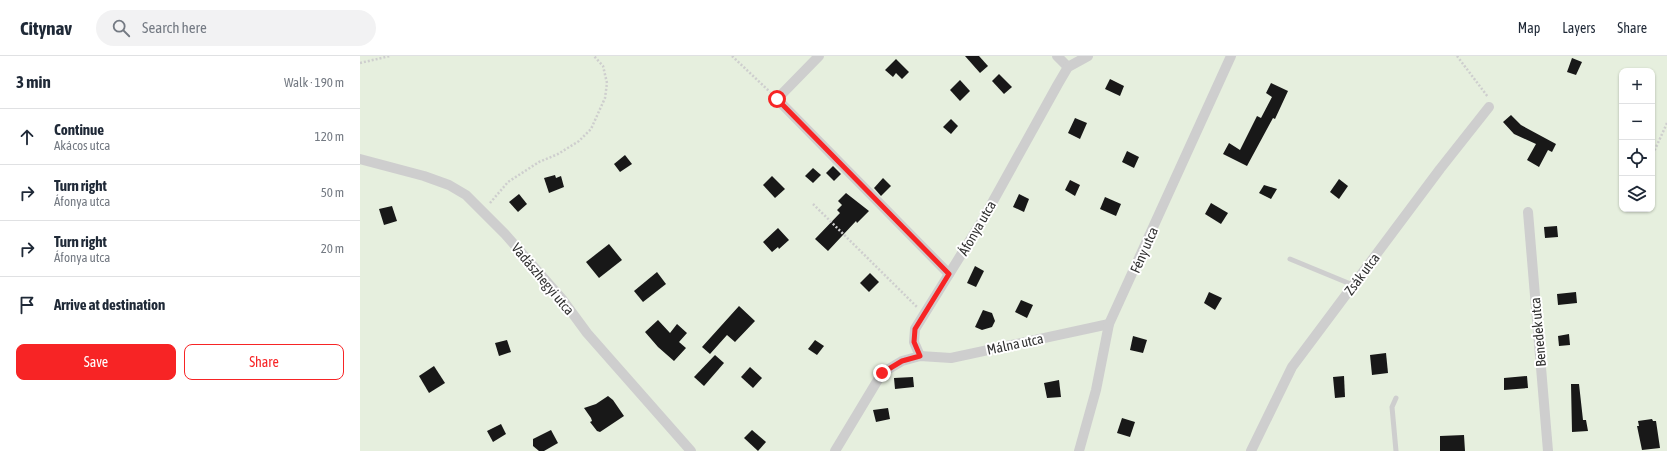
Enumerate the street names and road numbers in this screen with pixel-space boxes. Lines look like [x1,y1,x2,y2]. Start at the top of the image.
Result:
street label: Áfonya utca [955,198,999,258]
street label: Fény utca [1127,225,1161,275]
street label: Vadászhegyi utca [508,240,578,318]
street label: Zsák utca [1341,250,1383,298]
street label: Benedek utca [1527,297,1549,367]
street label: Málna utca [985,330,1045,358]

